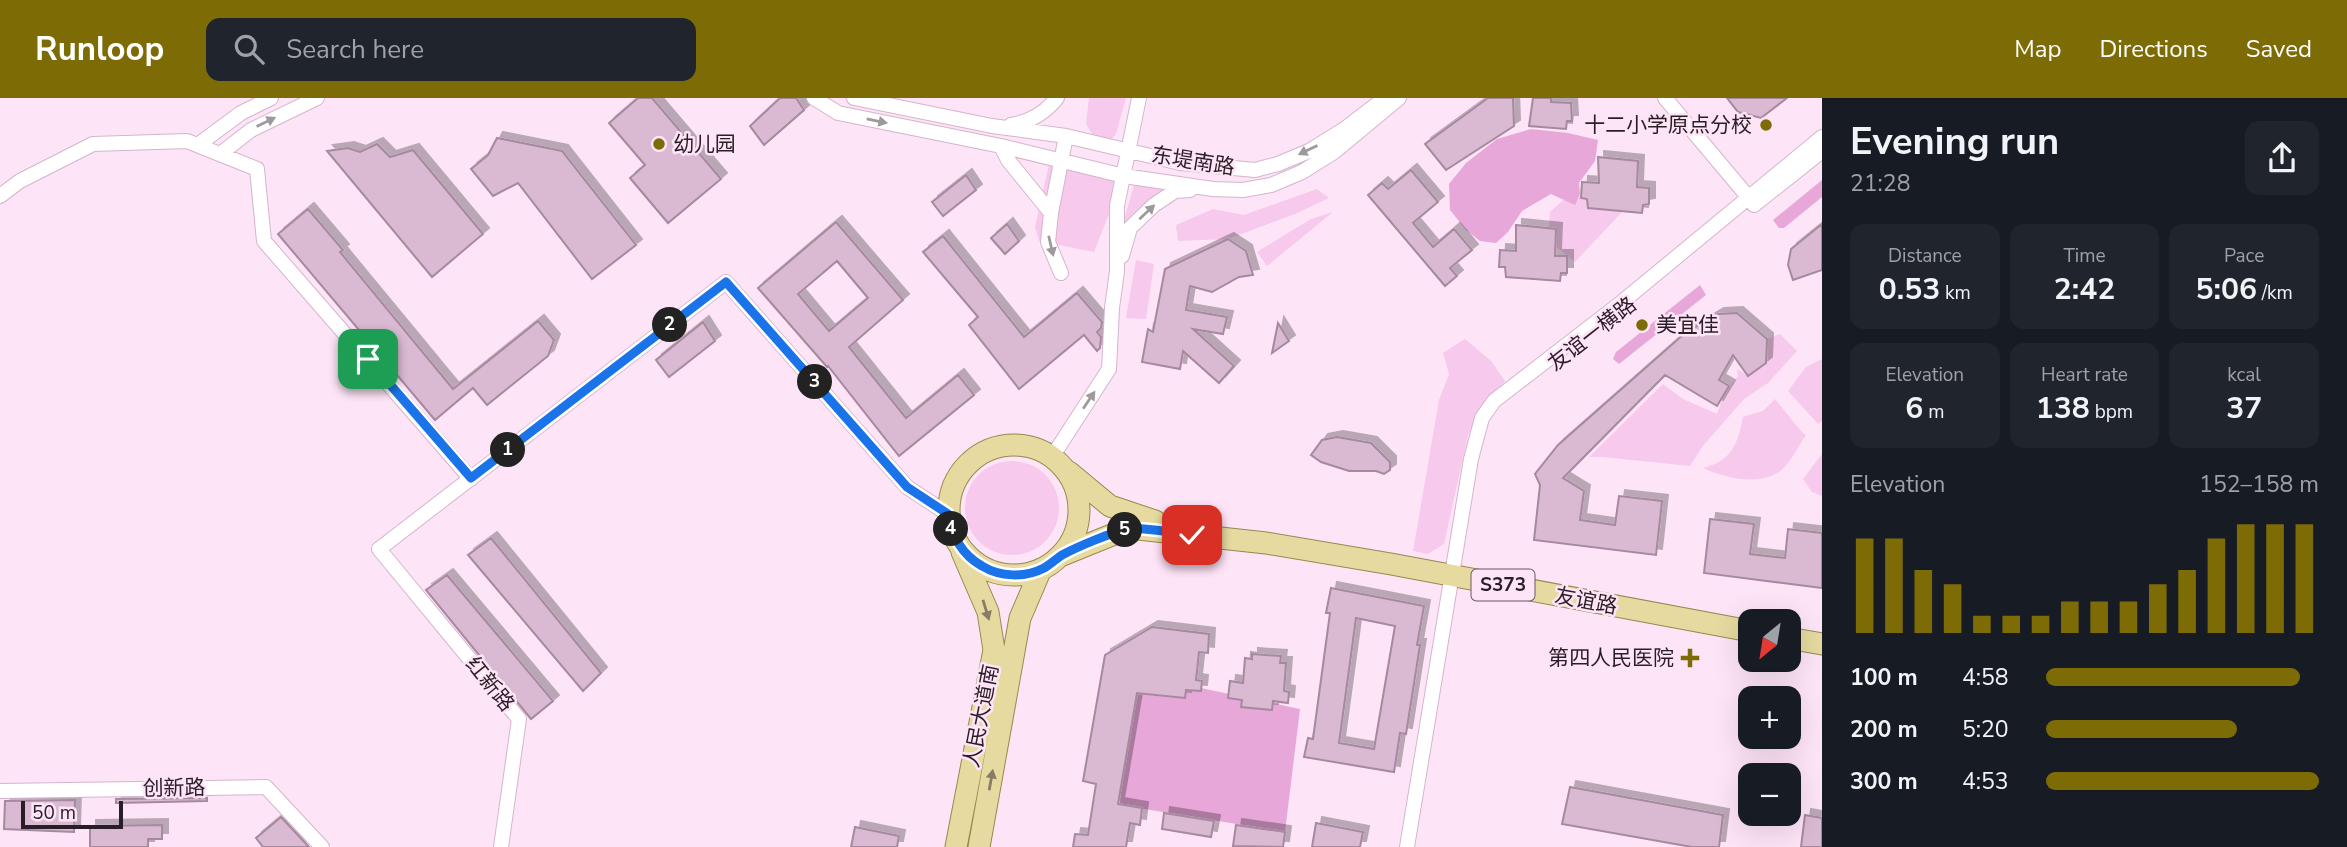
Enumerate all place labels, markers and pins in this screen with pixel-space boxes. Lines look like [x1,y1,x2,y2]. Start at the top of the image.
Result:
place label: 十二小学原点分校 [1584,111,1752,139]
marker: 十二小学原点分校 [1758,117,1774,133]
place label: 幼儿园 [673,130,736,158]
marker: 幼儿园 [651,136,667,152]
pin: 2 [652,308,688,342]
place label: 美宜佳 [1656,311,1719,339]
marker: 美宜佳 [1634,317,1650,333]
pin [338,329,398,389]
pin: 3 [798,364,832,400]
pin: 1 [490,432,526,468]
pin [1162,505,1222,565]
pin: 4 [934,512,968,546]
pin: 5 [1108,512,1142,548]
place label: 第四人民医院 [1548,644,1674,672]
marker: 第四人民医院 [1680,648,1700,668]

